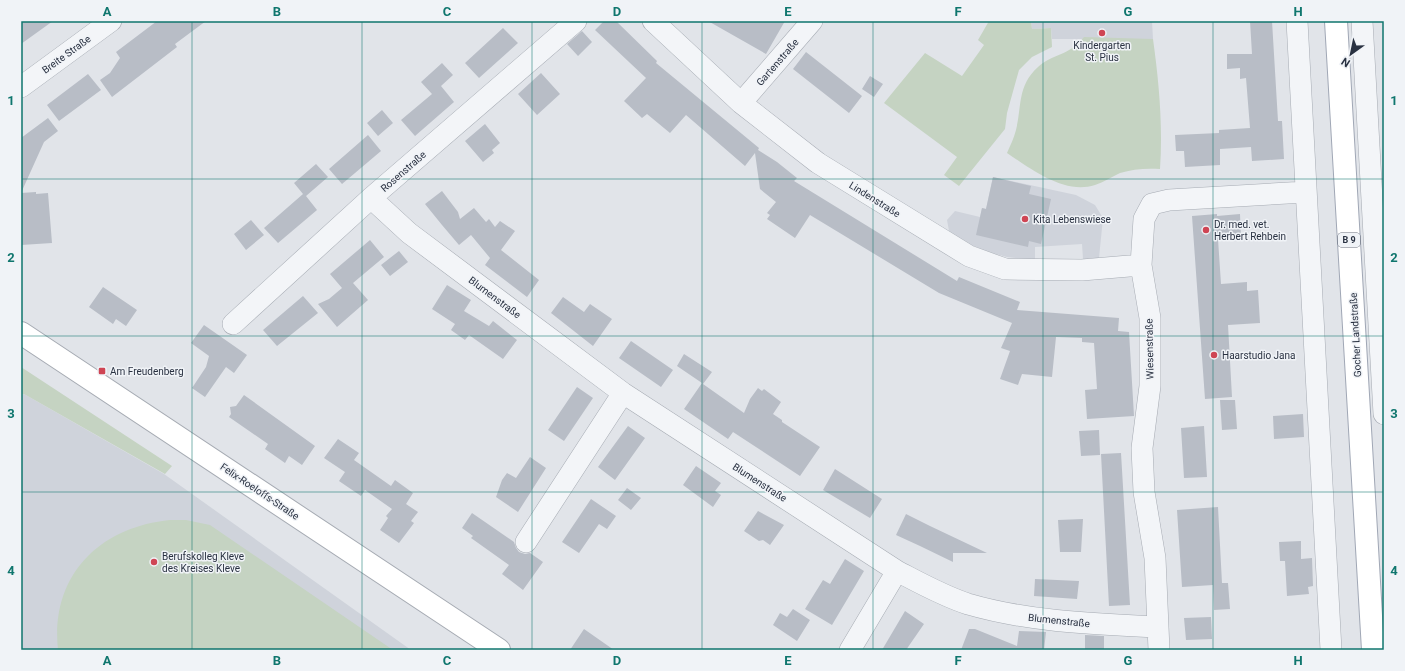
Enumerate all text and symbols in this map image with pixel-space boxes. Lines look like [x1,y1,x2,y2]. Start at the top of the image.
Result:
text: A [103,4,112,19]
text: B [273,4,281,19]
text: C [443,4,452,19]
text: D [613,4,621,19]
text: E [784,4,792,19]
text: F [954,4,962,19]
text: G [1124,4,1133,19]
text: H [1293,4,1303,19]
marker: Kindergarten St. Pius [1097,28,1107,38]
street label: Breite Straße [40,33,93,76]
north arrow [1331,34,1371,74]
street label: Gartenstraße [754,37,801,88]
place label: Kindergarten St. Pius [1073,40,1131,63]
text: N [1339,54,1353,70]
text: 1 [7,93,15,108]
text: 1 [1390,93,1398,108]
street label: Rosenstraße [379,149,428,194]
street label: Lindenstraße [847,179,902,219]
marker: Kita Lebenswiese [1020,214,1030,224]
place label: Kita Lebenswiese [1033,214,1111,225]
place label: Dr. med. vet. Herbert Rehbein [1214,219,1286,242]
marker: Dr. med. vet. Herbert Rehbein [1201,225,1211,235]
road number: B 9 [1338,233,1360,247]
text: 2 [7,250,15,265]
text: 2 [1390,250,1398,265]
street label: Blumenstraße [467,274,523,320]
street label: Gocher Landstraße [1348,292,1363,378]
street label: Wiesenstraße [1143,318,1156,380]
marker: Haarstudio Jana [1209,350,1219,360]
place label: Haarstudio Jana [1222,350,1296,361]
marker: Am Freudenberg [97,366,107,376]
place label: Am Freudenberg [110,366,184,377]
text: 3 [7,406,15,421]
text: 3 [1390,406,1398,421]
street label: Felix-Roeloffs-Straße [218,461,301,522]
street label: Blumenstraße [731,461,789,504]
place label: Berufskolleg Kleve des Kreises Kleve [162,551,244,574]
marker: Berufskolleg Kleve des Kreises Kleve [149,557,159,567]
text: 4 [7,563,15,578]
text: 4 [1390,563,1398,578]
street label: Blumenstraße [1027,612,1090,629]
text: A [103,653,112,668]
text: B [273,653,281,668]
text: C [443,653,452,668]
text: D [613,653,621,668]
text: E [784,653,792,668]
text: F [954,653,962,668]
text: G [1124,653,1133,668]
text: H [1293,653,1303,668]

